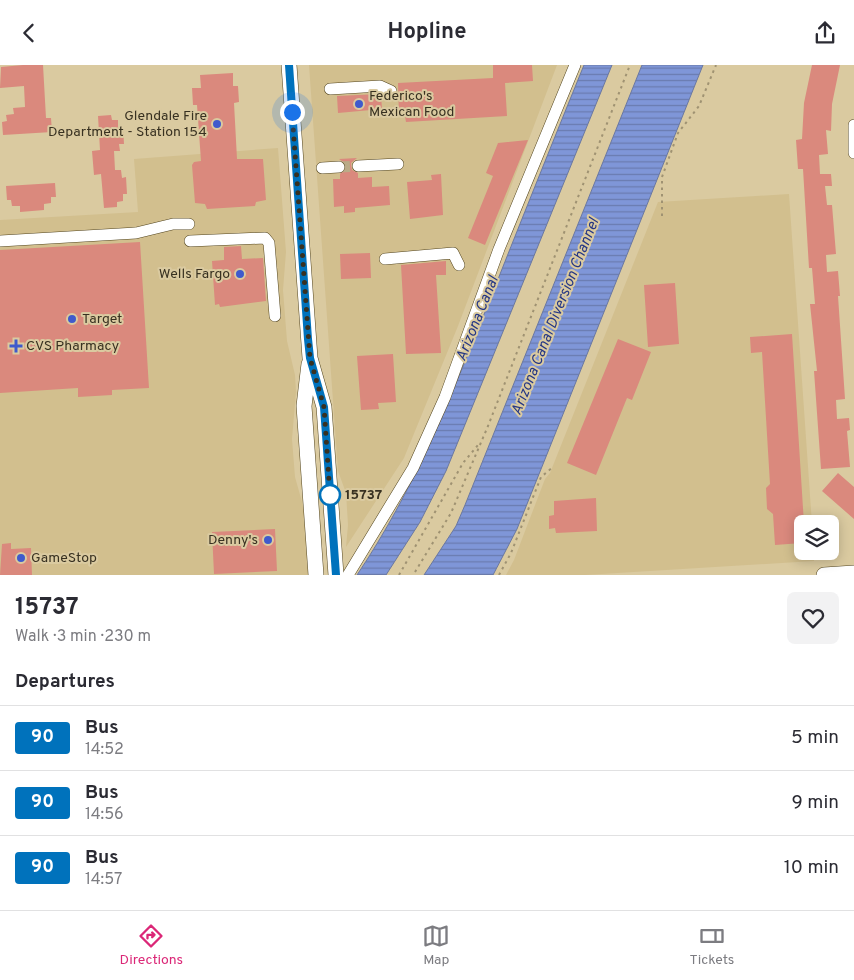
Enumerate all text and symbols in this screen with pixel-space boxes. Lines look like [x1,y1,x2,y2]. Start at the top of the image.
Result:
icon: back [15,19,43,47]
text: Hopline [388,19,466,46]
icon: share [811,19,839,47]
place label: Federico's Mexican Food [369,88,454,121]
marker: Federico's Mexican Food [353,98,365,110]
your location [280,100,305,125]
place label: Glendale Fire Department - Station 154 [48,108,207,141]
marker: Glendale Fire Department - Station 154 [211,118,223,130]
water label: Arizona Canal Diversion Channel [508,215,605,418]
place label: Wells Fargo [159,266,230,283]
marker: Wells Fargo [234,268,246,280]
water label: Arizona Canal [452,273,504,364]
place label: Target [82,311,122,328]
marker: Target [66,313,78,325]
place label: CVS Pharmacy [26,338,119,355]
marker: CVS Pharmacy [10,340,22,352]
marker: 15737 [319,484,341,506]
place label: 15737 [345,487,382,504]
map controls [794,515,839,560]
button: layers [794,515,839,560]
place label: Denny's [208,532,258,549]
marker: Denny's [262,534,274,546]
place label: GameStop [31,550,97,567]
marker: GameStop [15,552,27,564]
button: heart [787,592,839,644]
text: 15737 [15,593,79,623]
text: Walk · 3 min · 230 m [15,627,151,647]
text: Departures [15,670,115,694]
text: Bus [85,716,119,740]
text: 90 [31,726,54,749]
text: 5 min [791,726,839,750]
text: 14:52 [85,740,124,760]
text: Bus [85,781,119,805]
text: 90 [31,791,54,814]
text: 9 min [792,791,839,815]
text: 14:56 [85,805,124,825]
text: Bus [85,846,119,870]
text: 90 [31,856,54,879]
text: 10 min [784,856,839,880]
text: 14:57 [85,870,122,890]
tab: Directions [120,922,183,969]
tab: Map [422,922,450,969]
tab: Tickets [690,922,734,969]

